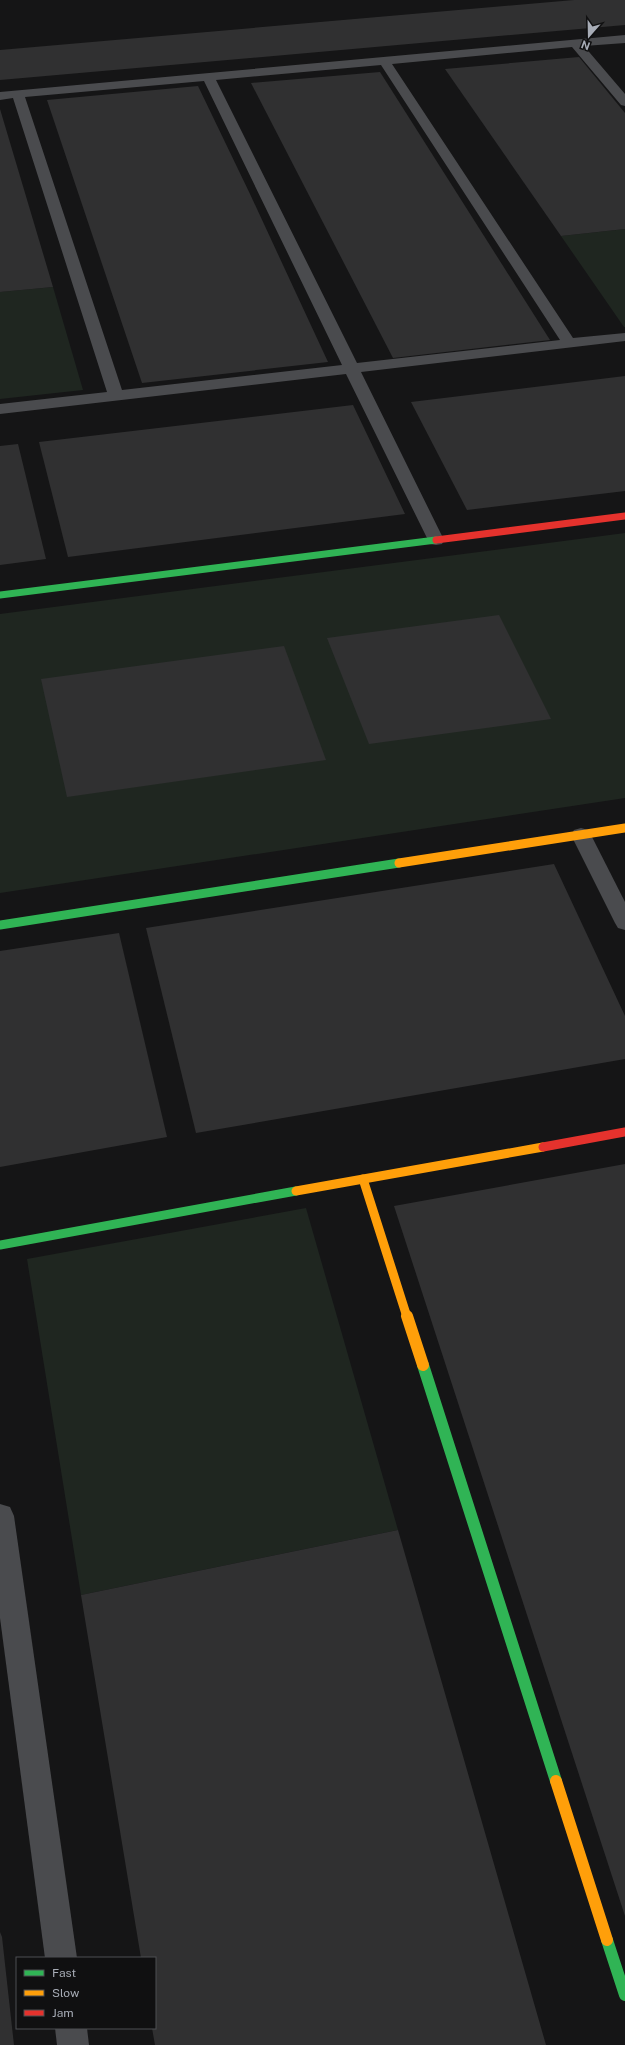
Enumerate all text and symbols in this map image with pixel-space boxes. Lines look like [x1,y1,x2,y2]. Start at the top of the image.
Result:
north arrow [569,16,609,56]
text: N [579,38,592,53]
legend [16,1957,156,2029]
text: Fast [52,1966,77,1980]
text: Slow [52,1986,80,2000]
text: Jam [52,2006,74,2020]

